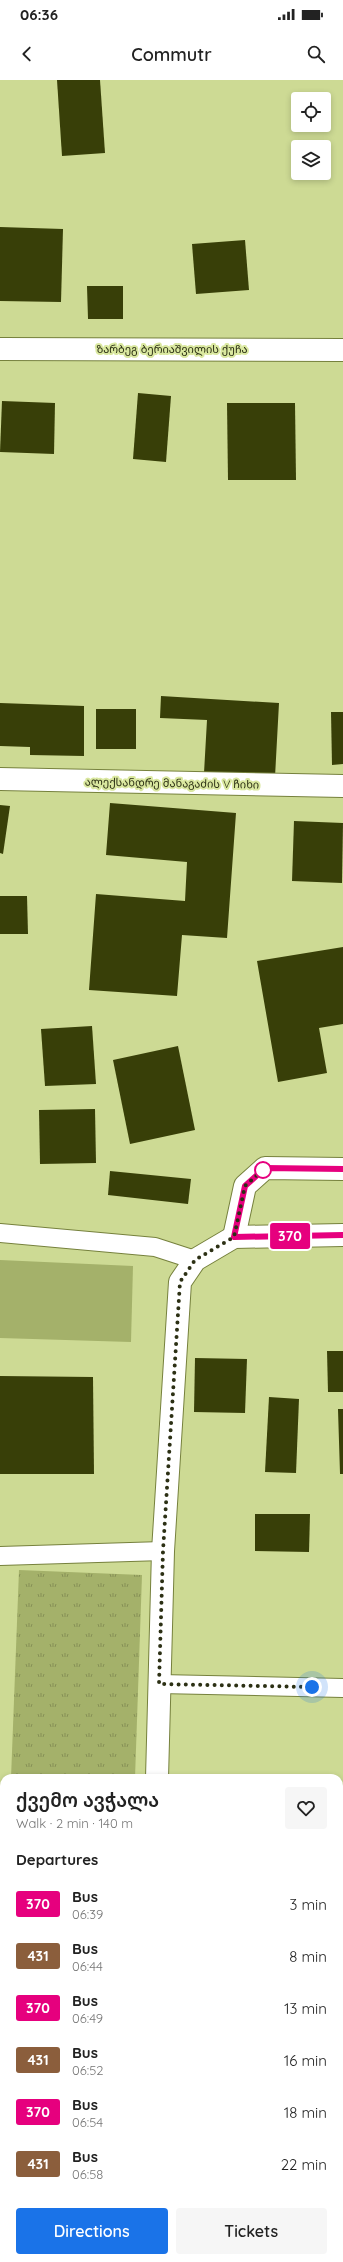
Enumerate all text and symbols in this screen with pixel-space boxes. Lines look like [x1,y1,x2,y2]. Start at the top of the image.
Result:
text: 06:36 [20,5,58,24]
icon: back [16,43,38,65]
text: Commutr [131,43,212,66]
icon: search [305,43,327,65]
map controls [291,92,331,180]
button: locate [291,92,331,132]
button: layers [291,140,331,180]
street label: ზარბეგ ბერიაშვილის ქუჩა [96,342,248,356]
street label: ალექსანდრე მანაგაძის V ჩიხი [85,774,259,792]
unlabelled marker [254,1161,272,1179]
line badge: 370 [267,1223,313,1249]
text: 370 [278,1227,302,1245]
your location [302,1677,322,1697]
button: heart [285,1787,327,1829]
text: ქვემო ავჭალა [16,1788,159,1812]
text: Walk · 2 min · 140 m [16,1815,133,1831]
text: Departures [16,1850,98,1869]
text: Bus [72,1887,98,1906]
text: 370 [26,1895,50,1913]
text: 3 min [289,1895,327,1914]
text: 06:39 [72,1906,103,1922]
text: Bus [72,1939,98,1958]
text: 431 [27,1947,49,1965]
text: 8 min [289,1947,327,1966]
text: 06:44 [72,1958,103,1974]
text: Bus [72,1991,98,2010]
text: 370 [26,1999,50,2017]
text: 13 min [284,1999,327,2018]
text: 06:49 [72,2010,103,2026]
text: Bus [72,2043,98,2062]
text: 431 [27,2051,49,2069]
text: 16 min [284,2051,327,2070]
text: 06:52 [72,2062,103,2078]
text: Bus [72,2095,98,2114]
text: 370 [26,2103,50,2121]
text: 18 min [284,2103,327,2122]
text: 06:54 [72,2114,103,2130]
text: Bus [72,2147,98,2166]
text: 431 [27,2155,49,2173]
text: 22 min [281,2155,327,2174]
text: 06:58 [72,2166,103,2182]
button: Directions [16,2208,168,2254]
button: Tickets [176,2208,327,2254]

